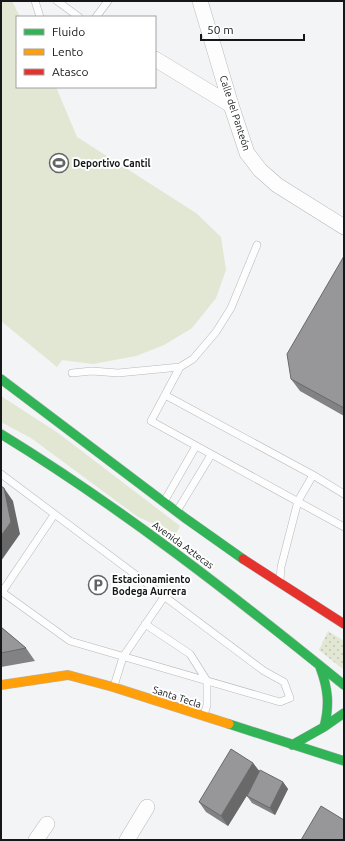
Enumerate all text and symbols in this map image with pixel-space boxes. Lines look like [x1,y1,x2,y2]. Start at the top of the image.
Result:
legend [16,16,156,88]
scale bar [201,16,304,42]
text: 50 m [207,23,234,36]
text: Fluido [52,25,85,38]
text: Lento [52,45,83,58]
text: Atasco [52,65,88,78]
street label: Calle del Panteón [218,74,252,152]
sports icon: Deportivo Cantil [48,152,70,174]
place label: Deportivo Cantil [73,158,151,169]
street label: Avenida Aztecas [150,519,216,571]
parking icon: Estacionamiento Bodega Aurrera [87,574,109,596]
place label: Estacionamiento Bodega Aurrera [112,574,190,597]
street label: Santa Tecla [151,684,203,710]

